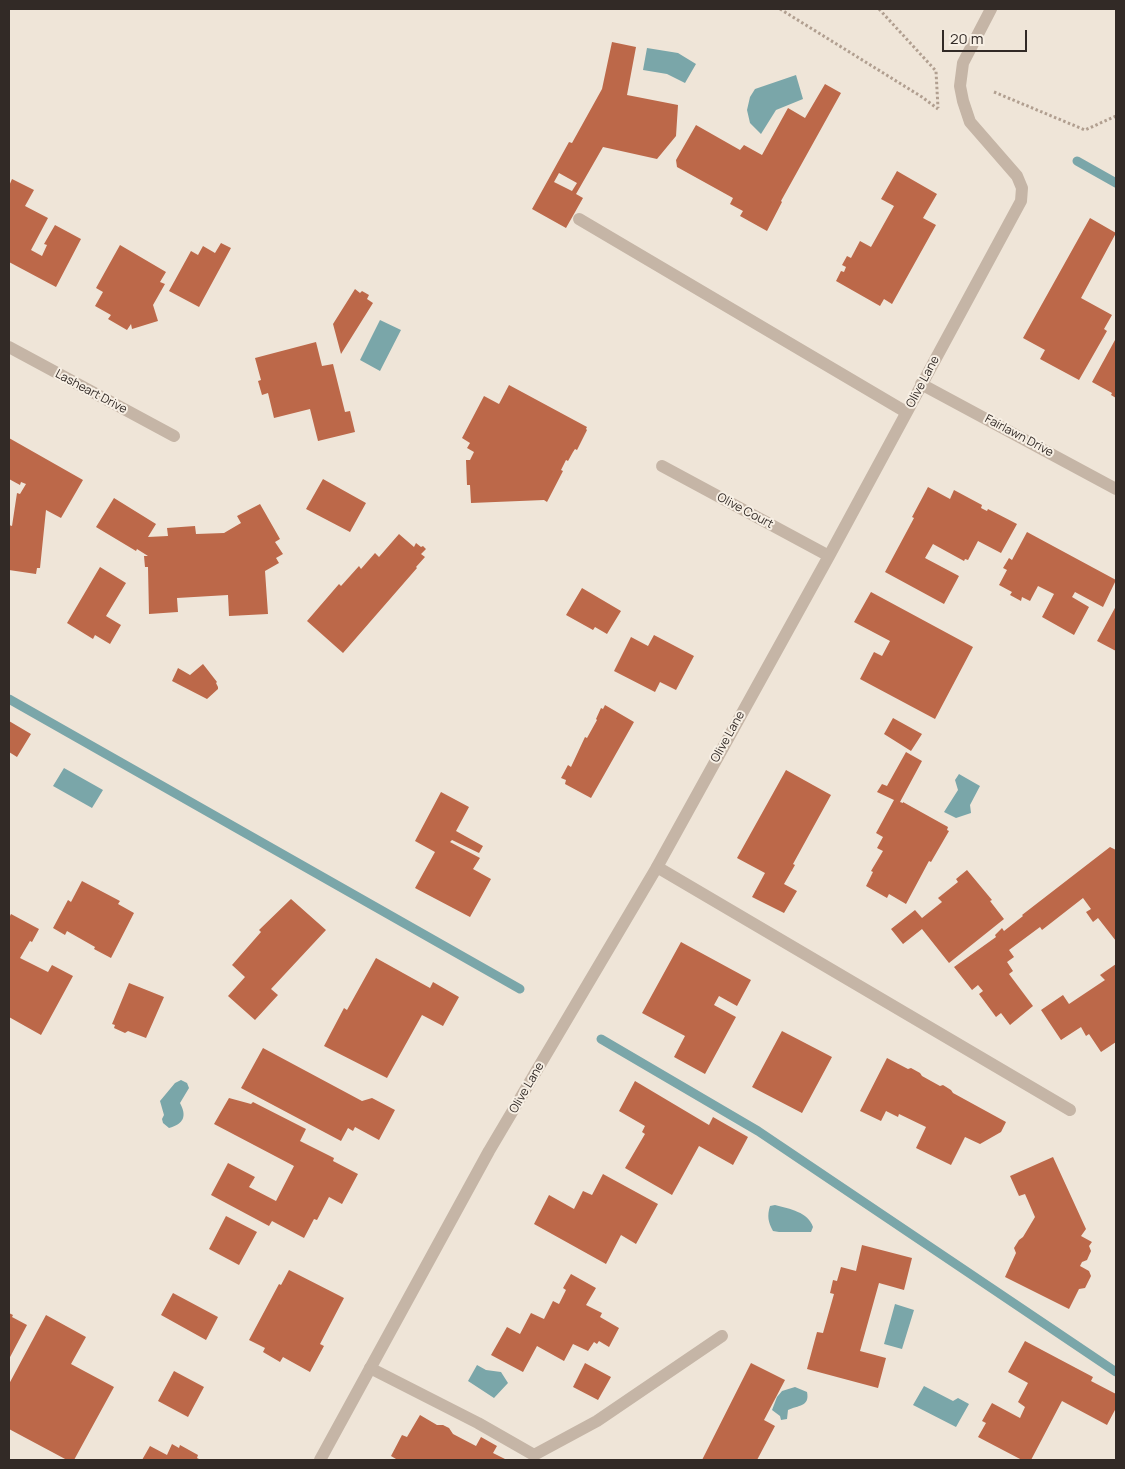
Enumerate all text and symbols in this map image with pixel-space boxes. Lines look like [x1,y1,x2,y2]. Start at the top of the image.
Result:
scale bar [945,20,1030,52]
text: 20 m [950,28,983,49]
street label: Olive Lane [903,354,943,410]
street label: Lasheart Drive [53,367,129,417]
street label: Fairlawn Drive [982,412,1056,460]
street label: Olive Court [714,490,776,532]
street label: Olive Lane [708,709,748,765]
street label: Olive Lane [507,1060,547,1116]

